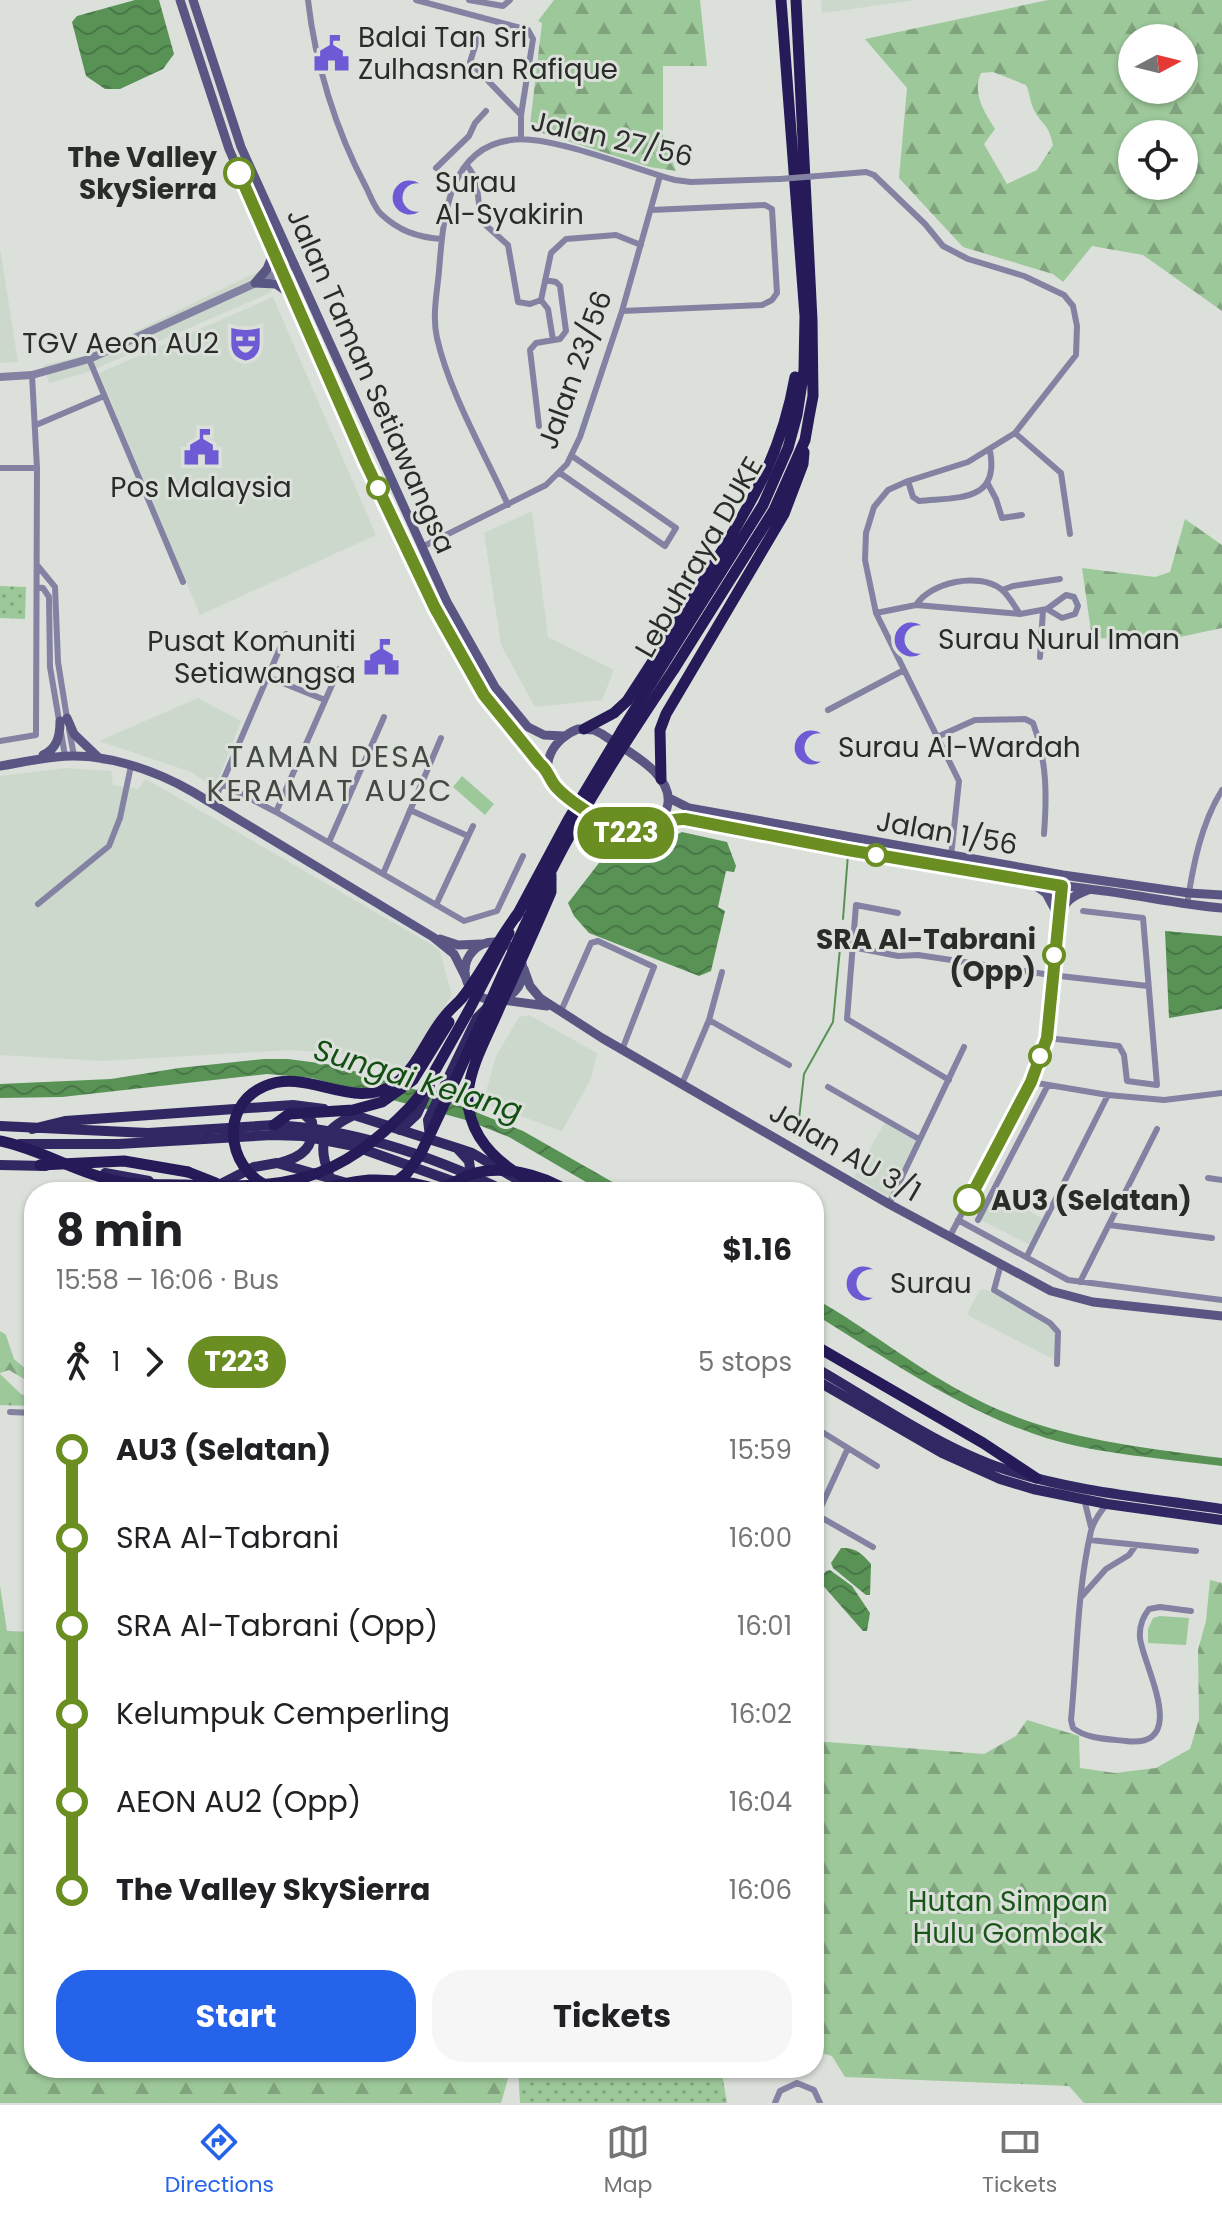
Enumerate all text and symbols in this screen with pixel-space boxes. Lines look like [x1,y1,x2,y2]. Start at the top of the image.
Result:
place label: Balai Tan Sri Zulhasnan Rafique [358,18,618,89]
north arrow [1118,24,1198,104]
map controls [1118,24,1198,200]
public building icon: Balai Tan Sri Zulhasnan Rafique [313,34,351,72]
street label: Jalan 27/56 [527,101,697,177]
button: locate [1118,120,1198,200]
place label: The Valley SkySierra [67,138,217,209]
marker: The Valley SkySierra [224,158,254,188]
place label: Surau Al-Syakirin [435,163,584,234]
mosque icon: Surau Al-Syakirin [390,179,428,217]
street label: Jalan Taman Setiawangsa [277,202,465,560]
street label: Jalan 23/56 [528,285,622,455]
place label: TGV Aeon AU2 [22,324,219,363]
theatre icon: TGV Aeon AU2 [226,324,264,362]
public building icon: Pos Malaysia [182,428,220,466]
street label: Lebuhraya DUKE [626,450,772,664]
place label: Pos Malaysia [110,468,292,507]
unlabelled marker [367,477,389,499]
mosque icon: Surau Nurul Iman [893,620,931,658]
place label: Surau Nurul Iman [938,620,1180,659]
place label: Pusat Komuniti Setiawangsa [147,622,356,693]
public building icon: Pusat Komuniti Setiawangsa [363,638,401,676]
mosque icon: Surau Al-Wardah [793,728,831,766]
place label: Surau Al-Wardah [838,728,1081,767]
district label: TAMAN DESA KERAMAT AU2C [207,735,454,812]
street label: Jalan 1/56 [873,801,1021,865]
line badge: T223 [570,807,682,859]
text: T223 [593,813,659,852]
unlabelled marker [865,844,887,866]
place label: SRA Al-Tabrani (Opp) [816,920,1036,991]
marker: SRA Al-Tabrani (Opp) [1043,944,1065,966]
water label: Sungai Kelang [308,1028,528,1132]
unlabelled marker [1029,1045,1051,1067]
street label: Jalan AU 3/1 [762,1093,928,1211]
place label: AU3 (Selatan) [991,1181,1192,1220]
marker: AU3 (Selatan) [954,1185,984,1215]
text: 8 min [56,1200,183,1261]
text: $1.16 [722,1228,792,1271]
text: 15:58 – 16:06 · Bus [56,1262,279,1298]
mosque icon: Surau [845,1264,883,1302]
place label: Surau [890,1264,972,1303]
icon: walk [56,1340,100,1384]
icon: forward [132,1340,176,1384]
text: T223 [204,1342,270,1381]
text: 1 [112,1344,120,1380]
text: 5 stops [698,1344,792,1380]
text: AU3 (Selatan) [116,1428,331,1471]
text: 15:59 [729,1432,792,1468]
text: SRA Al-Tabrani [116,1516,339,1559]
text: 16:00 [729,1520,792,1556]
text: SRA Al-Tabrani (Opp) [116,1604,438,1647]
text: 16:01 [737,1608,792,1644]
text: Kelumpuk Cemperling [116,1692,450,1735]
text: 16:02 [730,1696,792,1732]
text: AEON AU2 (Opp) [116,1780,361,1823]
text: 16:04 [729,1784,792,1820]
text: The Valley SkySierra [116,1868,430,1911]
text: 16:06 [729,1872,792,1908]
park label: Hutan Simpan Hulu Gombak [908,1882,1108,1953]
button: Start [56,1970,416,2062]
button: Tickets [432,1970,792,2062]
tab: Directions [165,2120,274,2201]
tab: Map [604,2120,652,2201]
tab: Tickets [982,2120,1057,2201]

